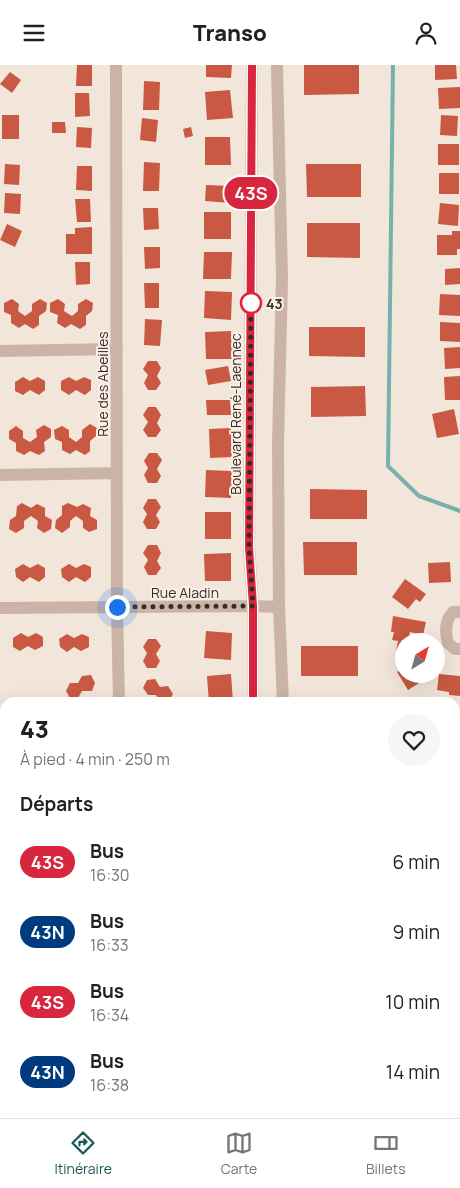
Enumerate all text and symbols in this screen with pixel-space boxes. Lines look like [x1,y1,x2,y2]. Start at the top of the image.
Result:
text: Transo [193,18,267,48]
icon: menu [20,19,48,47]
icon: person [412,19,440,47]
line badge: 43S [222,177,280,209]
text: 43S [234,181,268,205]
marker: 43 [240,292,262,314]
place label: 43 [266,294,283,313]
street label: Rue des Abeilles [93,331,112,437]
street label: Boulevard René-Laennec [226,333,245,495]
street label: Rue Aladin [151,583,219,602]
your location [105,595,130,620]
north arrow [395,633,445,683]
map controls [395,633,445,683]
text: 43 [20,712,49,745]
button: heart [388,714,440,766]
text: À pied · 4 min · 250 m [20,748,170,770]
text: Départs [20,791,93,817]
text: Bus [90,838,124,864]
text: 6 min [393,849,440,875]
text: 43S [31,850,64,874]
text: 16:30 [90,864,130,886]
text: Bus [90,908,124,934]
text: 9 min [393,919,440,945]
text: 43N [30,920,65,944]
text: 16:33 [90,934,129,956]
text: Bus [90,978,124,1004]
text: 10 min [385,989,440,1015]
text: 43S [31,990,64,1014]
text: 16:34 [90,1004,129,1026]
text: Bus [90,1048,124,1074]
text: 14 min [386,1059,440,1085]
text: 43N [30,1060,65,1084]
text: 16:38 [90,1074,129,1096]
tab: Itinéraire [54,1129,112,1178]
tab: Carte [221,1129,257,1178]
tab: Billets [366,1129,406,1178]

